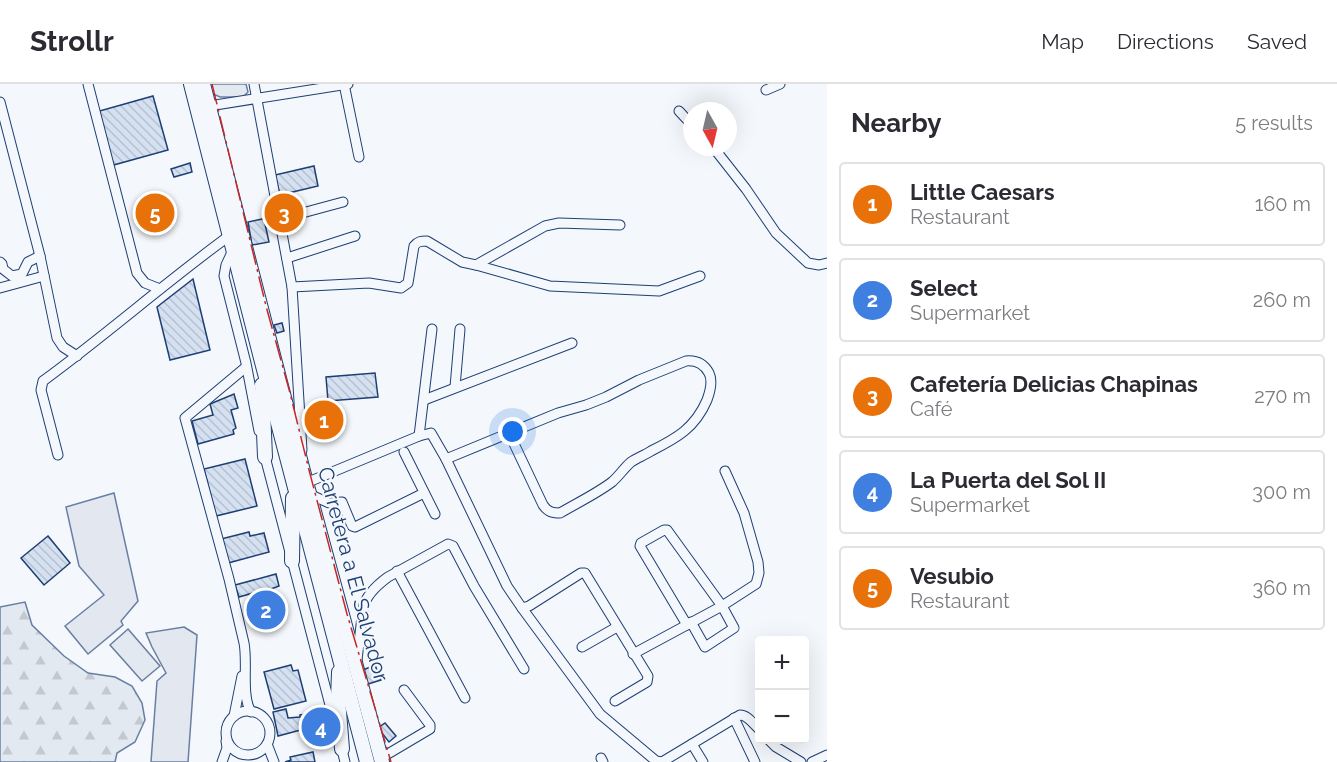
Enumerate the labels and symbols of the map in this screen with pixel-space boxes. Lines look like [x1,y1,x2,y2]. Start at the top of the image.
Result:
north arrow [683,102,737,156]
pin: 5 [136,190,174,236]
pin: 3 [264,190,304,236]
pin: 1 [304,398,344,442]
your location [498,417,527,446]
street label: Carretera a El Salvador [313,464,394,684]
pin: 2 [246,588,286,632]
pin: 4 [302,704,340,750]

